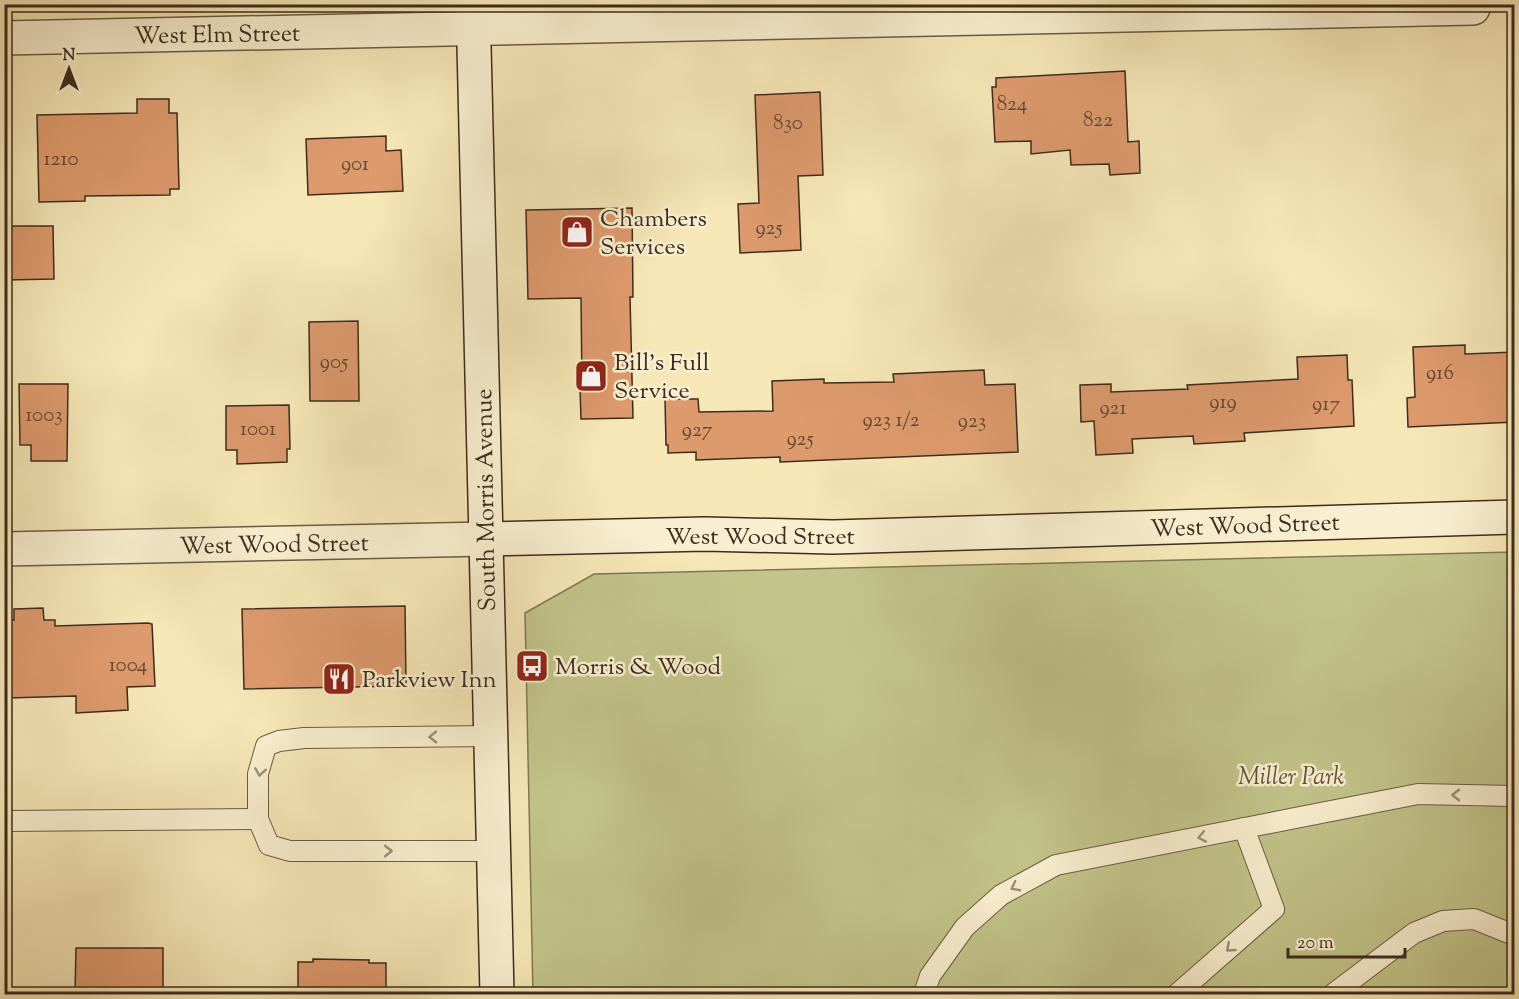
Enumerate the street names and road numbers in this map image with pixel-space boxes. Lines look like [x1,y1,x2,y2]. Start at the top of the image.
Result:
street label: West Elm Street [134,18,301,54]
street label: South Morris Avenue [468,388,506,612]
street label: West Wood Street [1150,507,1340,547]
street label: West Wood Street [665,521,855,555]
street label: West Wood Street [179,527,369,565]

